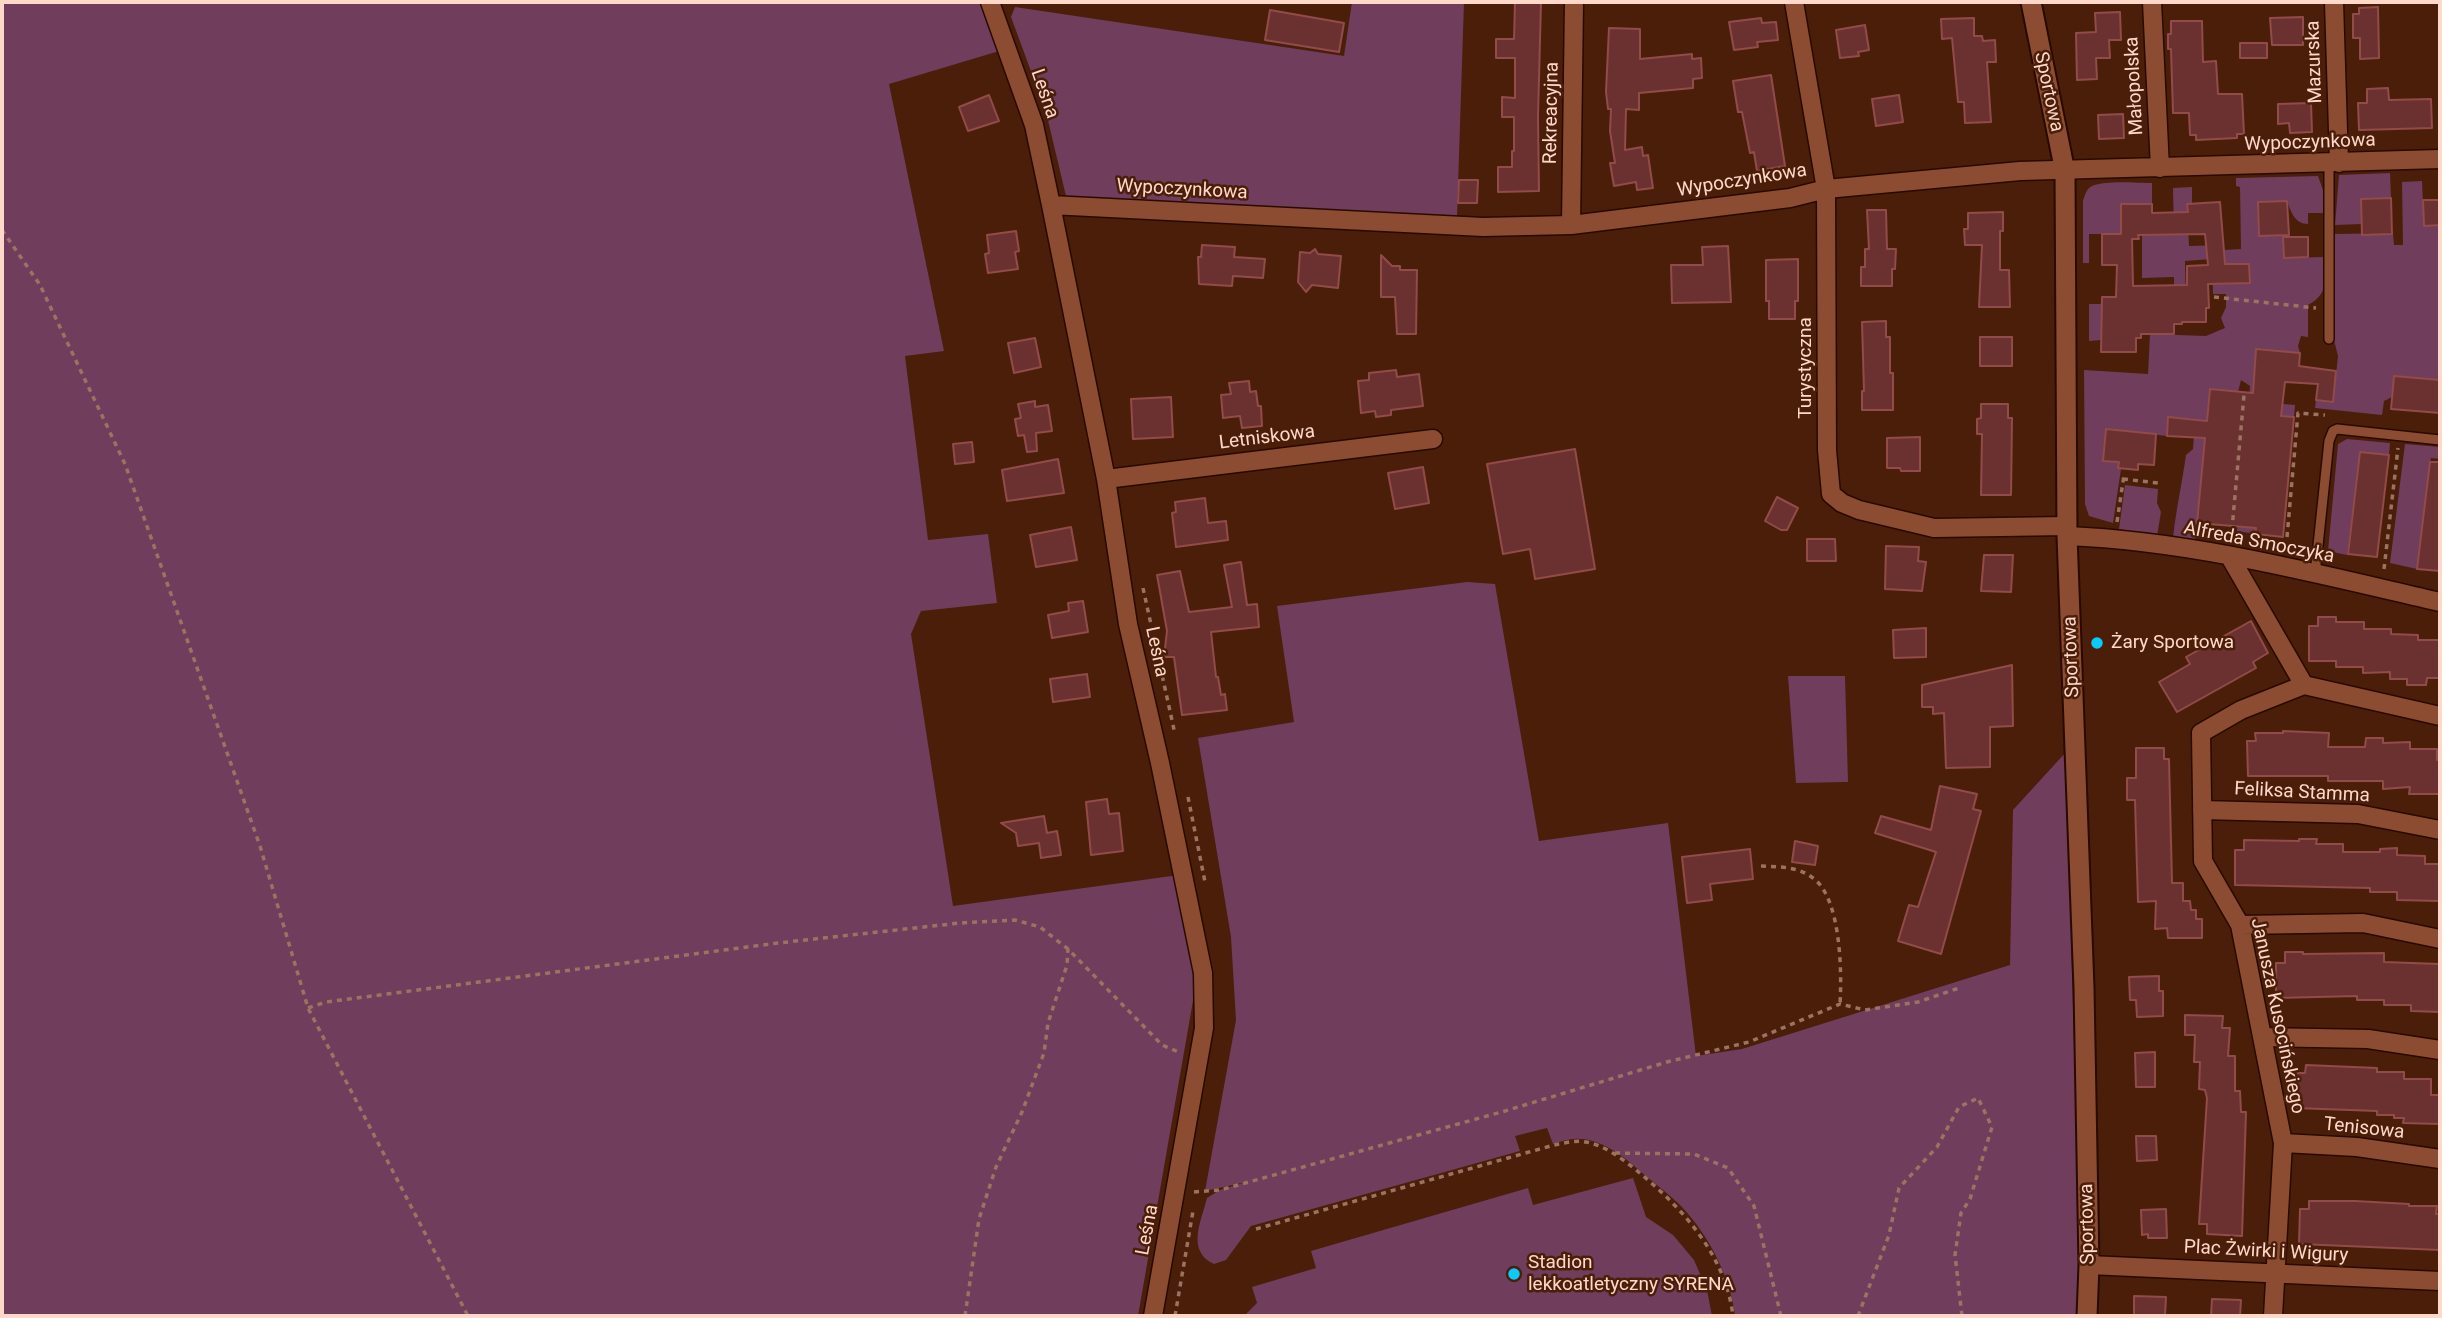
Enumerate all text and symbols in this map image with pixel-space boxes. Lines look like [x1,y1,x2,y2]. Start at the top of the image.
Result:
street label: Mazurska [2302,20,2328,104]
street label: Małopolska [2121,36,2149,136]
street label: Sportowa [2028,50,2068,134]
street label: Rekreacyjna [1540,62,1564,164]
street label: Leśna [1025,66,1063,122]
street label: Wypoczynkowa [2244,129,2376,157]
street label: Wypoczynkowa [1675,159,1809,203]
street label: Wypoczynkowa [1116,175,1248,205]
street label: Turystyczna [1795,317,1817,419]
street label: Letniskowa [1218,421,1316,455]
street label: Alfreda Smoczyka [2182,517,2336,569]
street label: Sportowa [2059,616,2085,698]
street label: Leśna [1140,625,1172,679]
place label: Żary Sportowa [2111,632,2234,654]
marker: Żary Sportowa [2089,635,2105,651]
street label: Feliksa Stamma [2234,778,2370,808]
street label: Janusza Kusocińskiego [2245,916,2309,1116]
street label: Tenisowa [2323,1113,2405,1145]
street label: Sportowa [2076,1183,2100,1265]
street label: Leśna [1132,1203,1164,1257]
street label: Plac Żwirki i Wigury [2183,1236,2349,1268]
place label: Stadion lekkoatletyczny SYRENA [1528,1252,1734,1296]
marker: Stadion lekkoatletyczny SYRENA [1506,1266,1522,1282]

